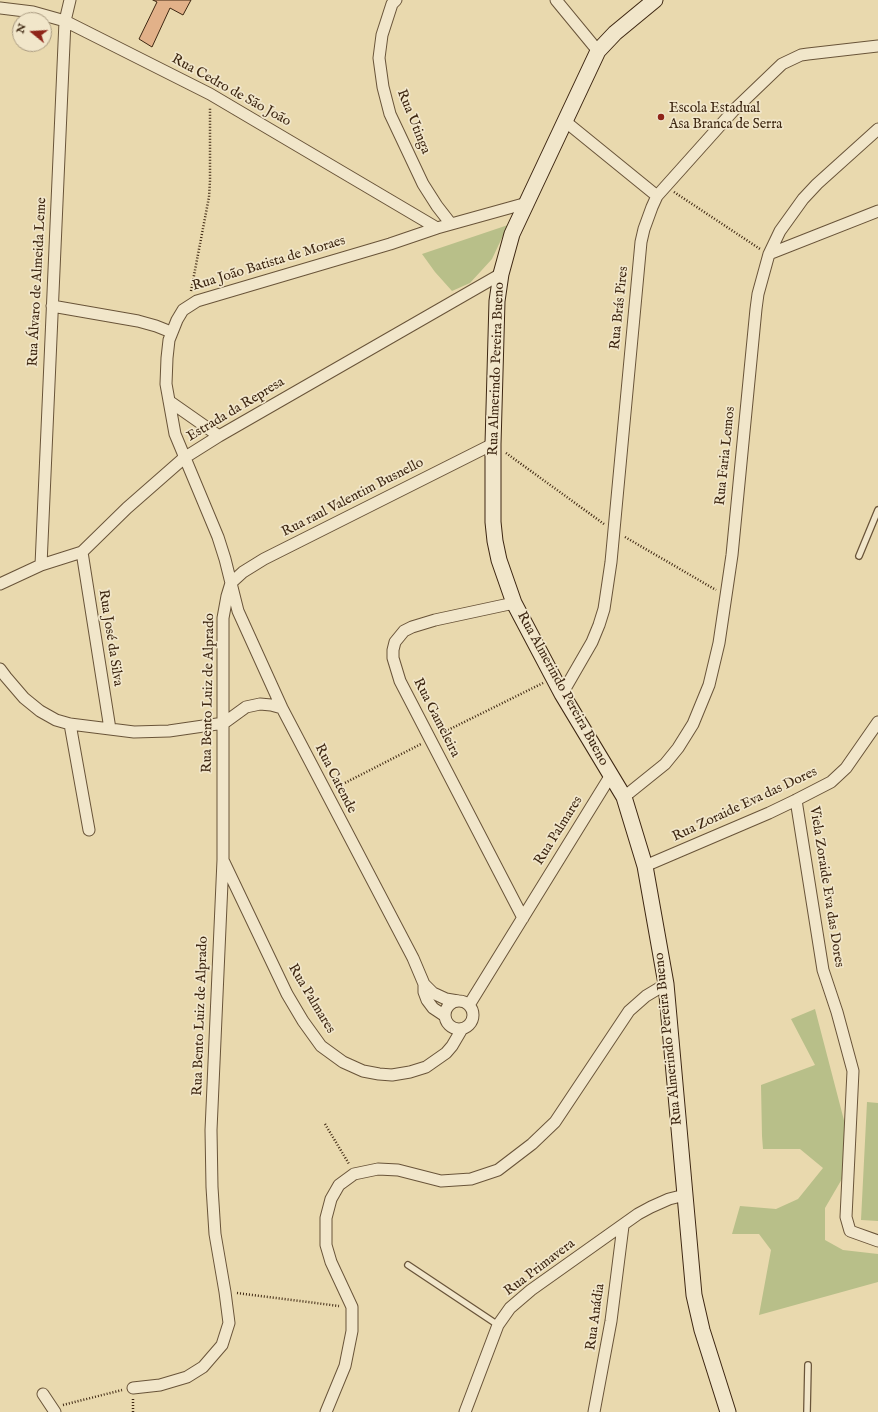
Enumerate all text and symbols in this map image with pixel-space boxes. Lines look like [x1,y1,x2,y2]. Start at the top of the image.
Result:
north arrow [12,12,52,52]
text: N [13,22,30,35]
street label: Rua Cedro de São João [168,51,294,131]
street label: Rua Utinga [392,87,434,157]
place label: Escola Estadual Asa Branca de Serra [669,101,782,134]
marker: Escola Estadual Asa Branca de Serra [656,112,666,122]
street label: Rua Álvaro de Almeida Leme [25,197,51,367]
street label: Rua João Batista de Moraes [190,233,348,295]
street label: Rua Brás Pires [607,265,633,351]
street label: Rua Almerindo Pereira Bueno [486,282,508,456]
street label: Estrada da Represa [184,374,288,446]
street label: Rua Faria Lemos [712,406,740,506]
street label: Rua raul Valentim Busnello [279,455,427,541]
street label: Rua José da Silva [94,588,126,688]
street label: Rua Almerindo Pereira Bueno [513,609,611,769]
street label: Rua Bento Luiz de Alprado [199,613,219,773]
street label: Rua Gameleira [409,676,463,760]
street label: Rua Catende [310,742,360,816]
street label: Rua Zoraide Eva das Dores [670,764,820,846]
street label: Rua Palmares [531,793,587,869]
street label: Viela Zoraide Eva das Dores [805,805,847,969]
street label: Rua Bento Luiz de Alprado [190,936,212,1096]
street label: Rua Almerindo Pereira Bueno [652,952,686,1126]
street label: Rua Palmares [284,961,338,1037]
street label: Rua Primavera [501,1236,579,1300]
street label: Rua Anádia [583,1283,609,1351]

